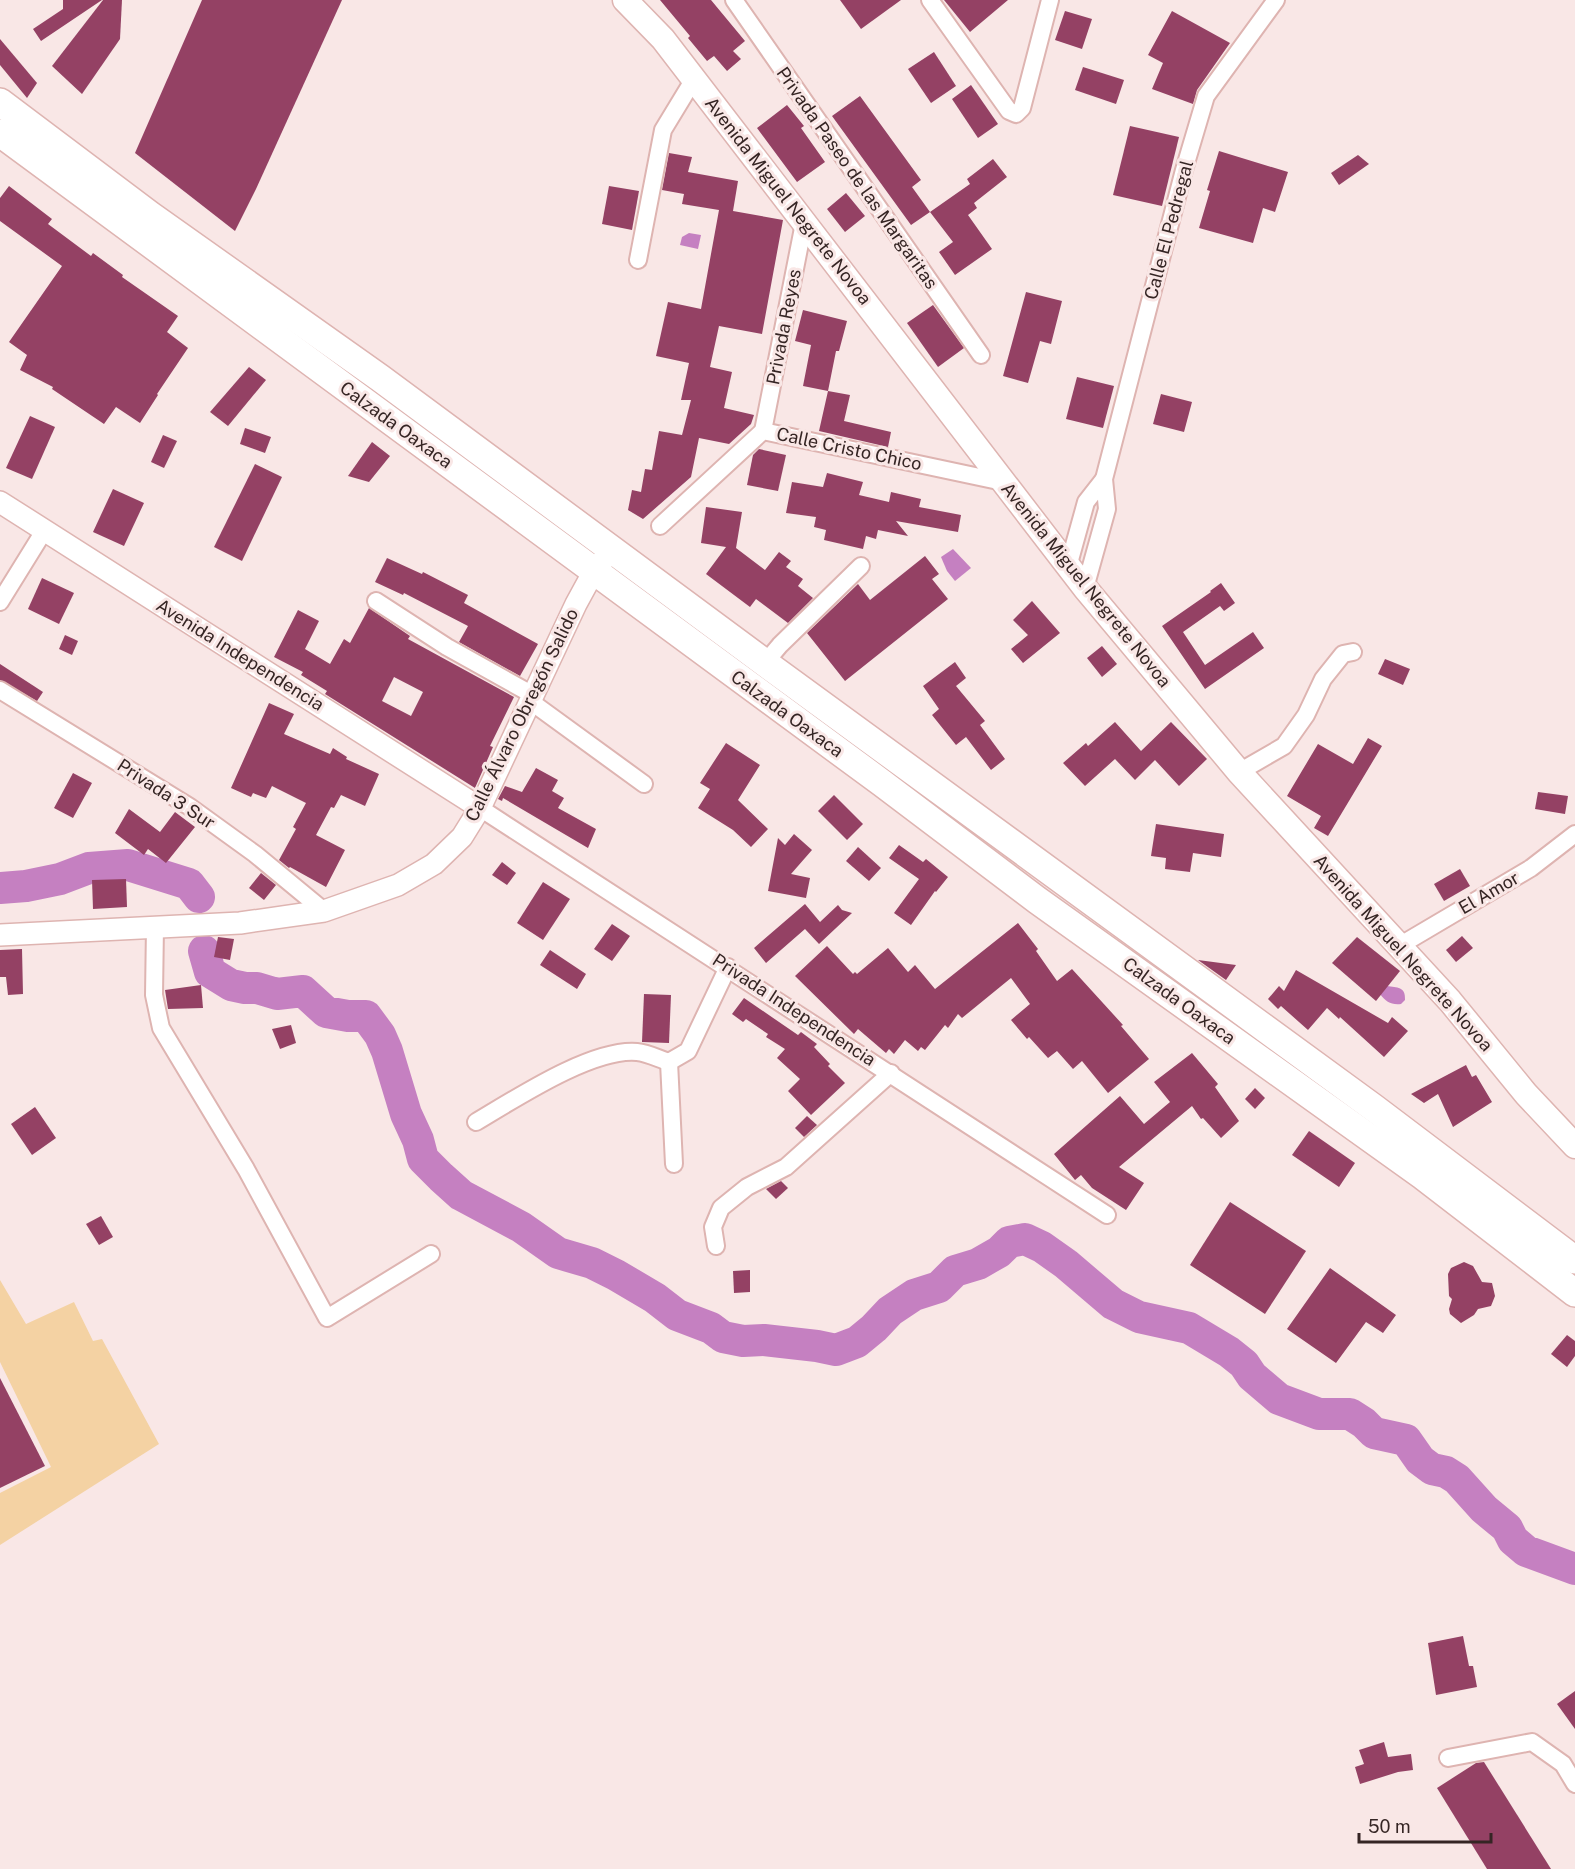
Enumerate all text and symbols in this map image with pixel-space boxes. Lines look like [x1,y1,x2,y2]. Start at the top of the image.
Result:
street label: Privada Paseo de las Margaritas [772,63,942,293]
street label: Avenida Miguel Negrete Novoa [701,93,876,309]
street label: Calle El Pedregal [1140,158,1197,302]
street label: Privada Reyes [762,267,805,387]
street label: Calzada Oaxaca [336,377,457,472]
street label: Calle Cristo Chico [775,423,924,474]
street label: Avenida Miguel Negrete Novoa [997,478,1176,691]
street label: Avenida Independencia [153,594,328,715]
street label: Calle Álvaro Obregón Salido [460,604,582,825]
street label: Calzada Oaxaca [727,666,848,761]
street label: Privada 3 Sur [113,754,219,833]
street label: Avenida Miguel Negrete Novoa [1309,850,1497,1055]
street label: El Amor [1455,867,1523,918]
street label: Privada Independencia [709,949,880,1070]
street label: Calzada Oaxaca [1119,953,1240,1048]
scale bar [1359,1806,1491,1844]
text: 50 m [1368,1816,1411,1837]

